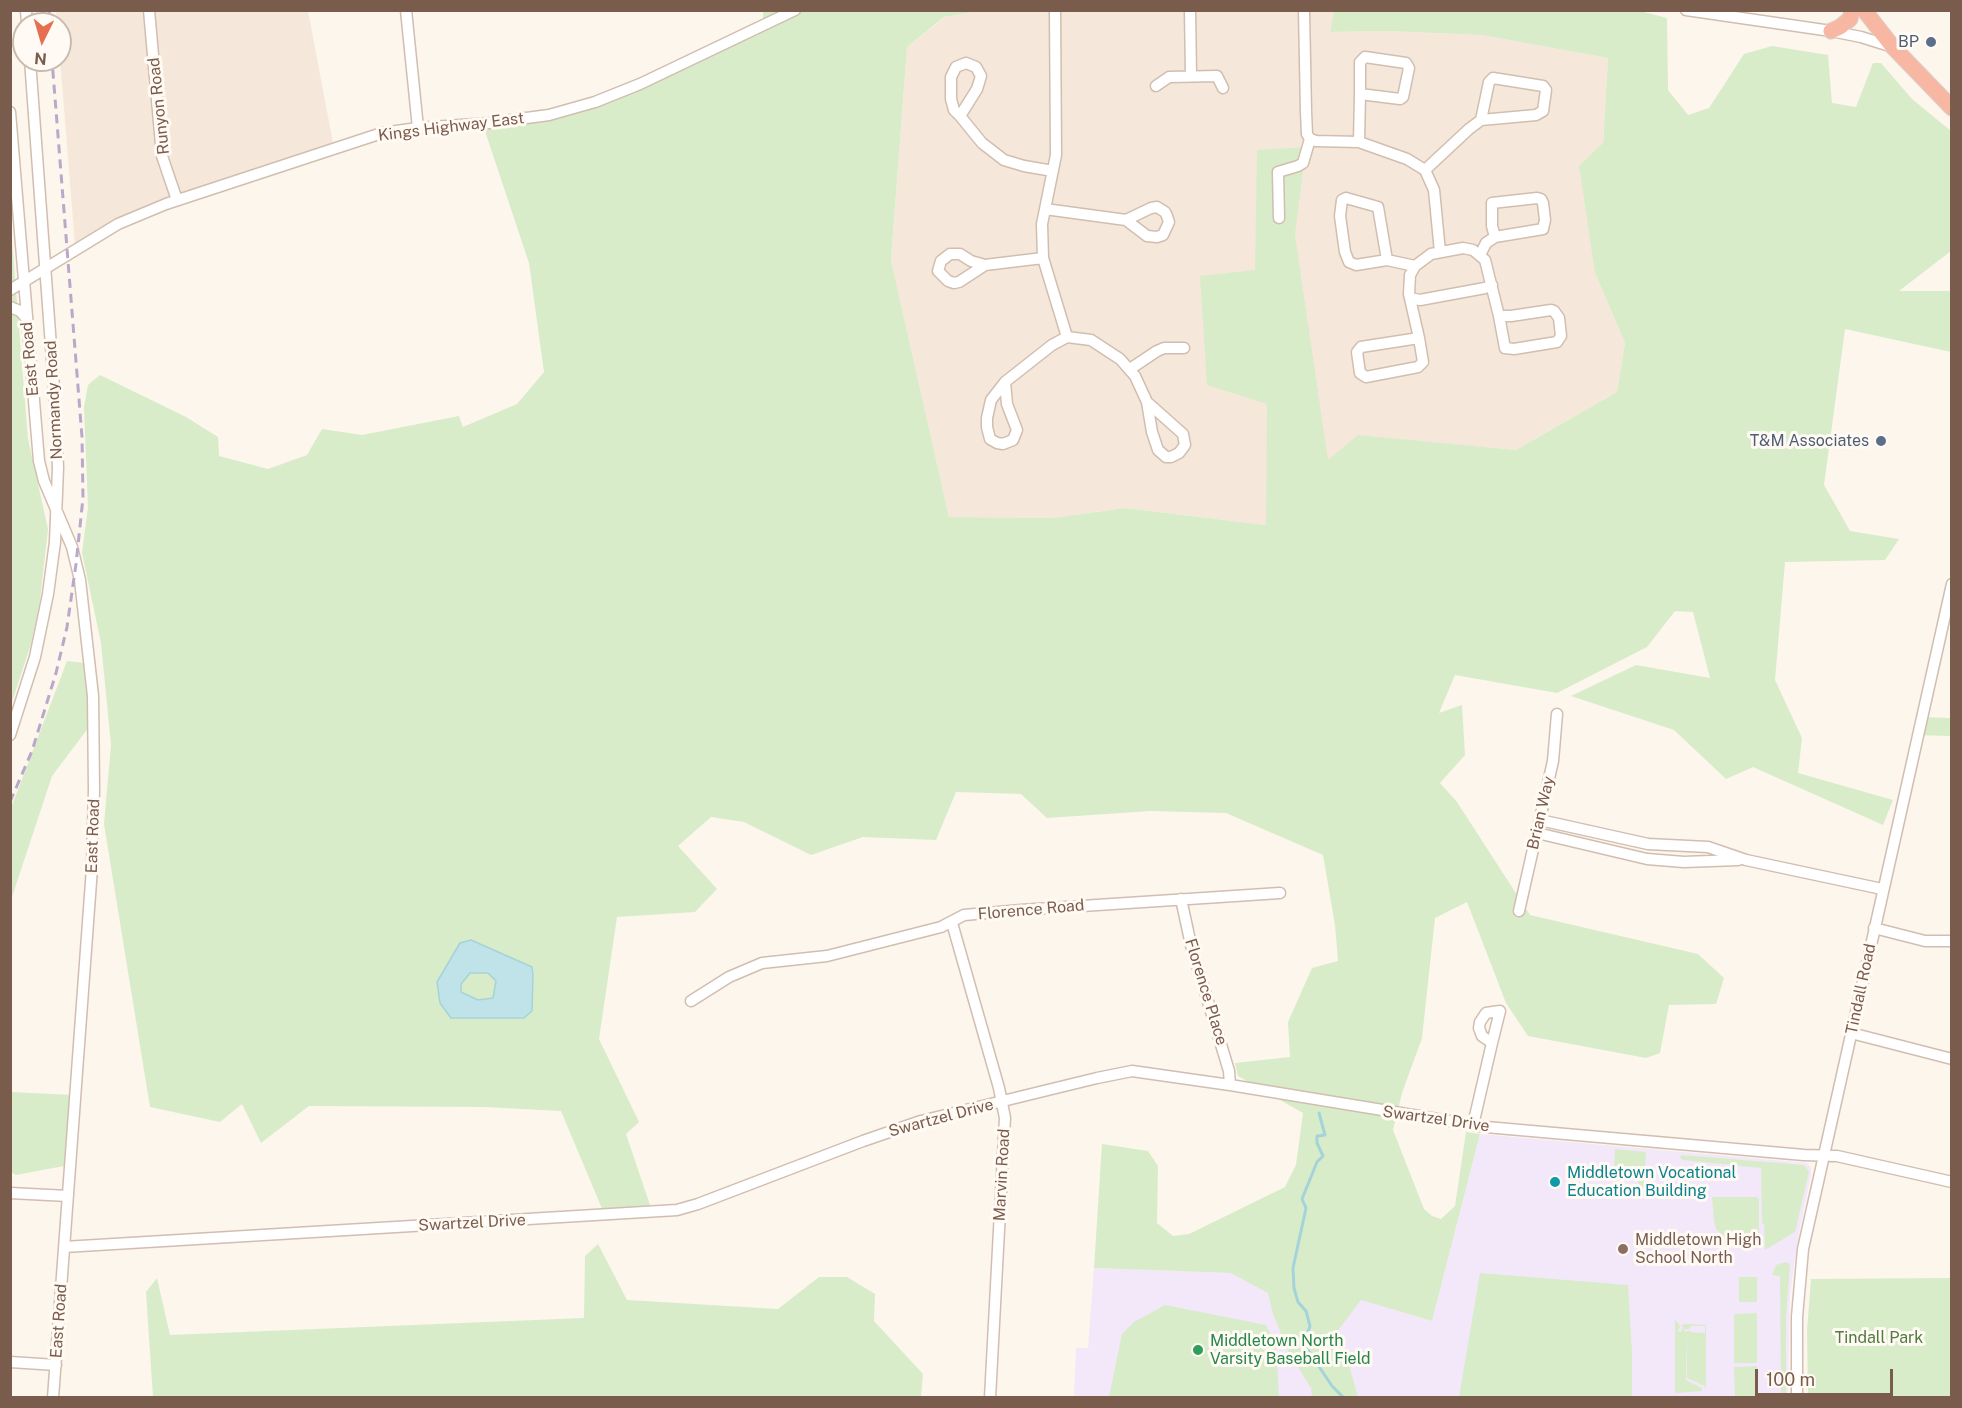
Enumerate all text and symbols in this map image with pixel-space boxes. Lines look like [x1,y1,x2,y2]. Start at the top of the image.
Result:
north arrow [12,12,72,72]
place label: BP [1898,32,1919,52]
marker: BP [1924,35,1938,49]
text: N [34,48,48,68]
street label: Runyon Road [144,57,174,155]
street label: Kings Highway East [377,109,525,145]
street label: East Road [17,321,43,397]
street label: Normandy Road [41,340,67,460]
place label: T&M Associates [1750,431,1869,451]
marker: T&M Associates [1874,434,1888,448]
street label: Brian Way [1523,774,1559,852]
street label: East Road [82,798,104,874]
street label: Florence Road [977,896,1085,924]
street label: Florence Place [1181,936,1231,1048]
street label: Tindall Road [1842,942,1880,1036]
street label: Swartzel Drive [886,1095,996,1141]
street label: Swartzel Drive [1381,1102,1491,1136]
street label: Marvin Road [990,1128,1014,1222]
place label: Middletown Vocational Education Building [1567,1163,1736,1201]
marker: Middletown Vocational Education Building [1548,1175,1562,1189]
street label: Swartzel Drive [418,1211,526,1235]
place label: Middletown High School North [1635,1230,1761,1268]
marker: Middletown High School North [1616,1242,1630,1256]
street label: East Road [47,1283,71,1359]
park label: Tindall Park [1835,1328,1923,1348]
place label: Middletown North Varsity Baseball Field [1210,1331,1371,1369]
marker: Middletown North Varsity Baseball Field [1191,1343,1205,1357]
scale bar [1758,1357,1896,1395]
text: 100 m [1766,1369,1815,1390]

